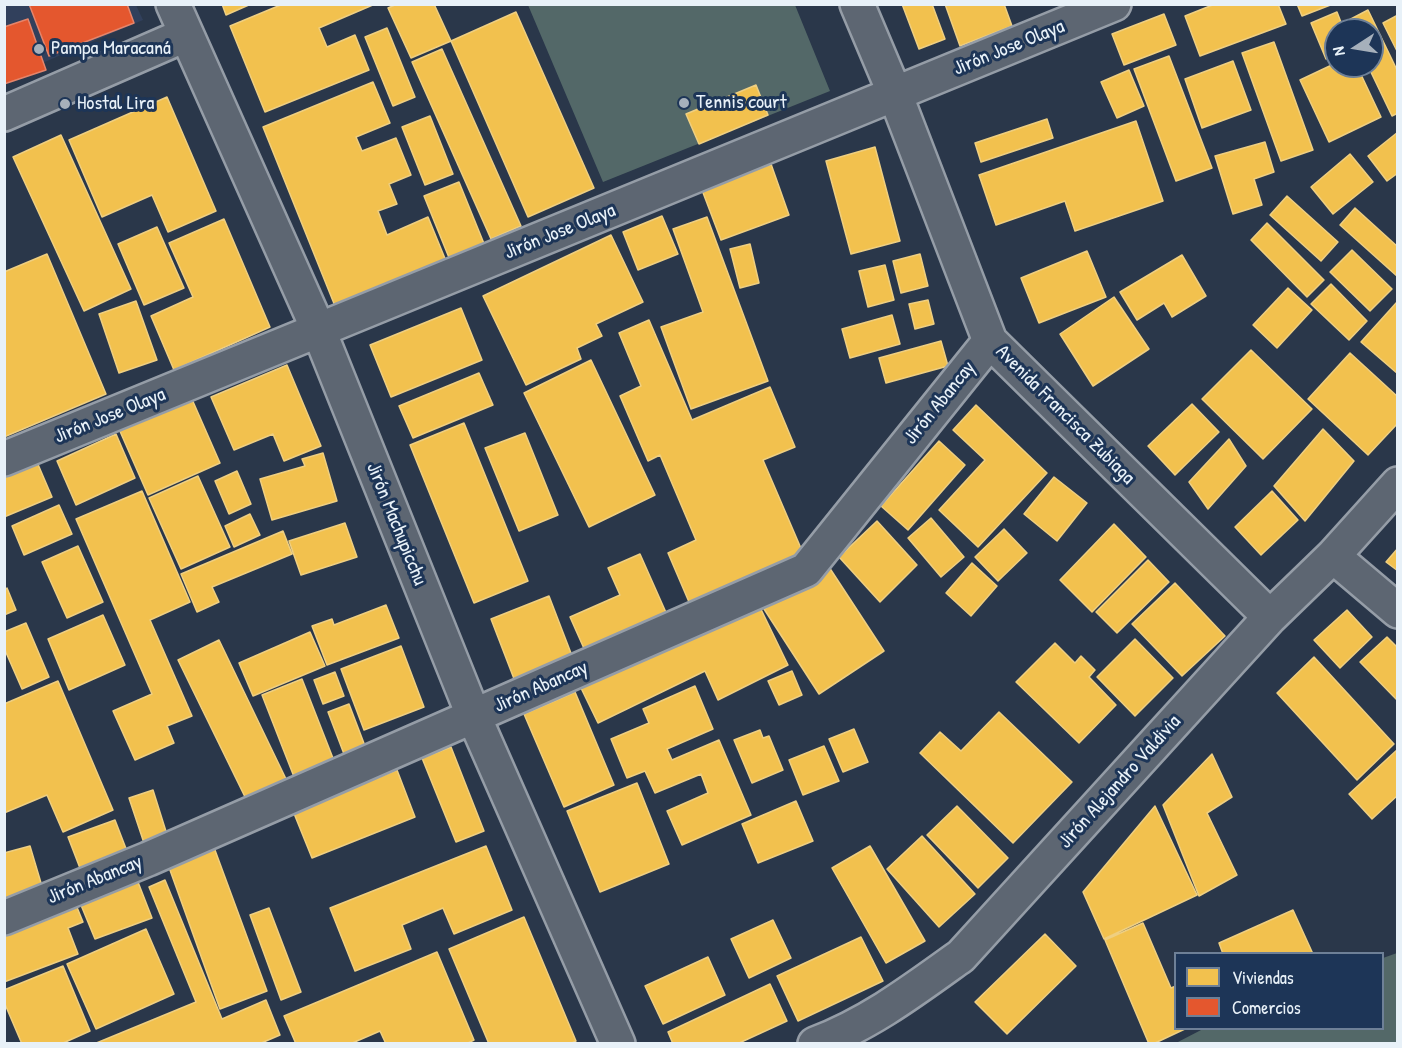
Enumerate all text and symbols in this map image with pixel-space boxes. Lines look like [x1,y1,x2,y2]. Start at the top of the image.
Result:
street label: Jirón Jose Olaya [950,15,1068,81]
north arrow [1324,18,1384,78]
place label: Pampa Maracaná [51,37,171,61]
marker: Pampa Maracaná [32,42,46,56]
text: N [1327,45,1350,58]
place label: Tennis court [696,91,787,115]
place label: Hostal Lira [77,92,154,116]
marker: Tennis court [677,96,691,110]
marker: Hostal Lira [58,97,72,111]
street label: Jirón Jose Olaya [501,199,619,265]
street label: Avenida Francisca Zubiaga [990,340,1140,490]
street label: Jirón Abancay [899,357,981,449]
street label: Jirón Jose Olaya [51,383,169,449]
street label: Jirón Machupicchu [360,459,432,589]
street label: Jirón Abancay [490,656,592,718]
street label: Jirón Alejandro Valdivia [1054,710,1186,854]
street label: Jirón Abancay [44,850,146,910]
legend [1174,952,1384,1030]
text: Viviendas [1232,965,1294,990]
text: Comercios [1232,995,1301,1020]

